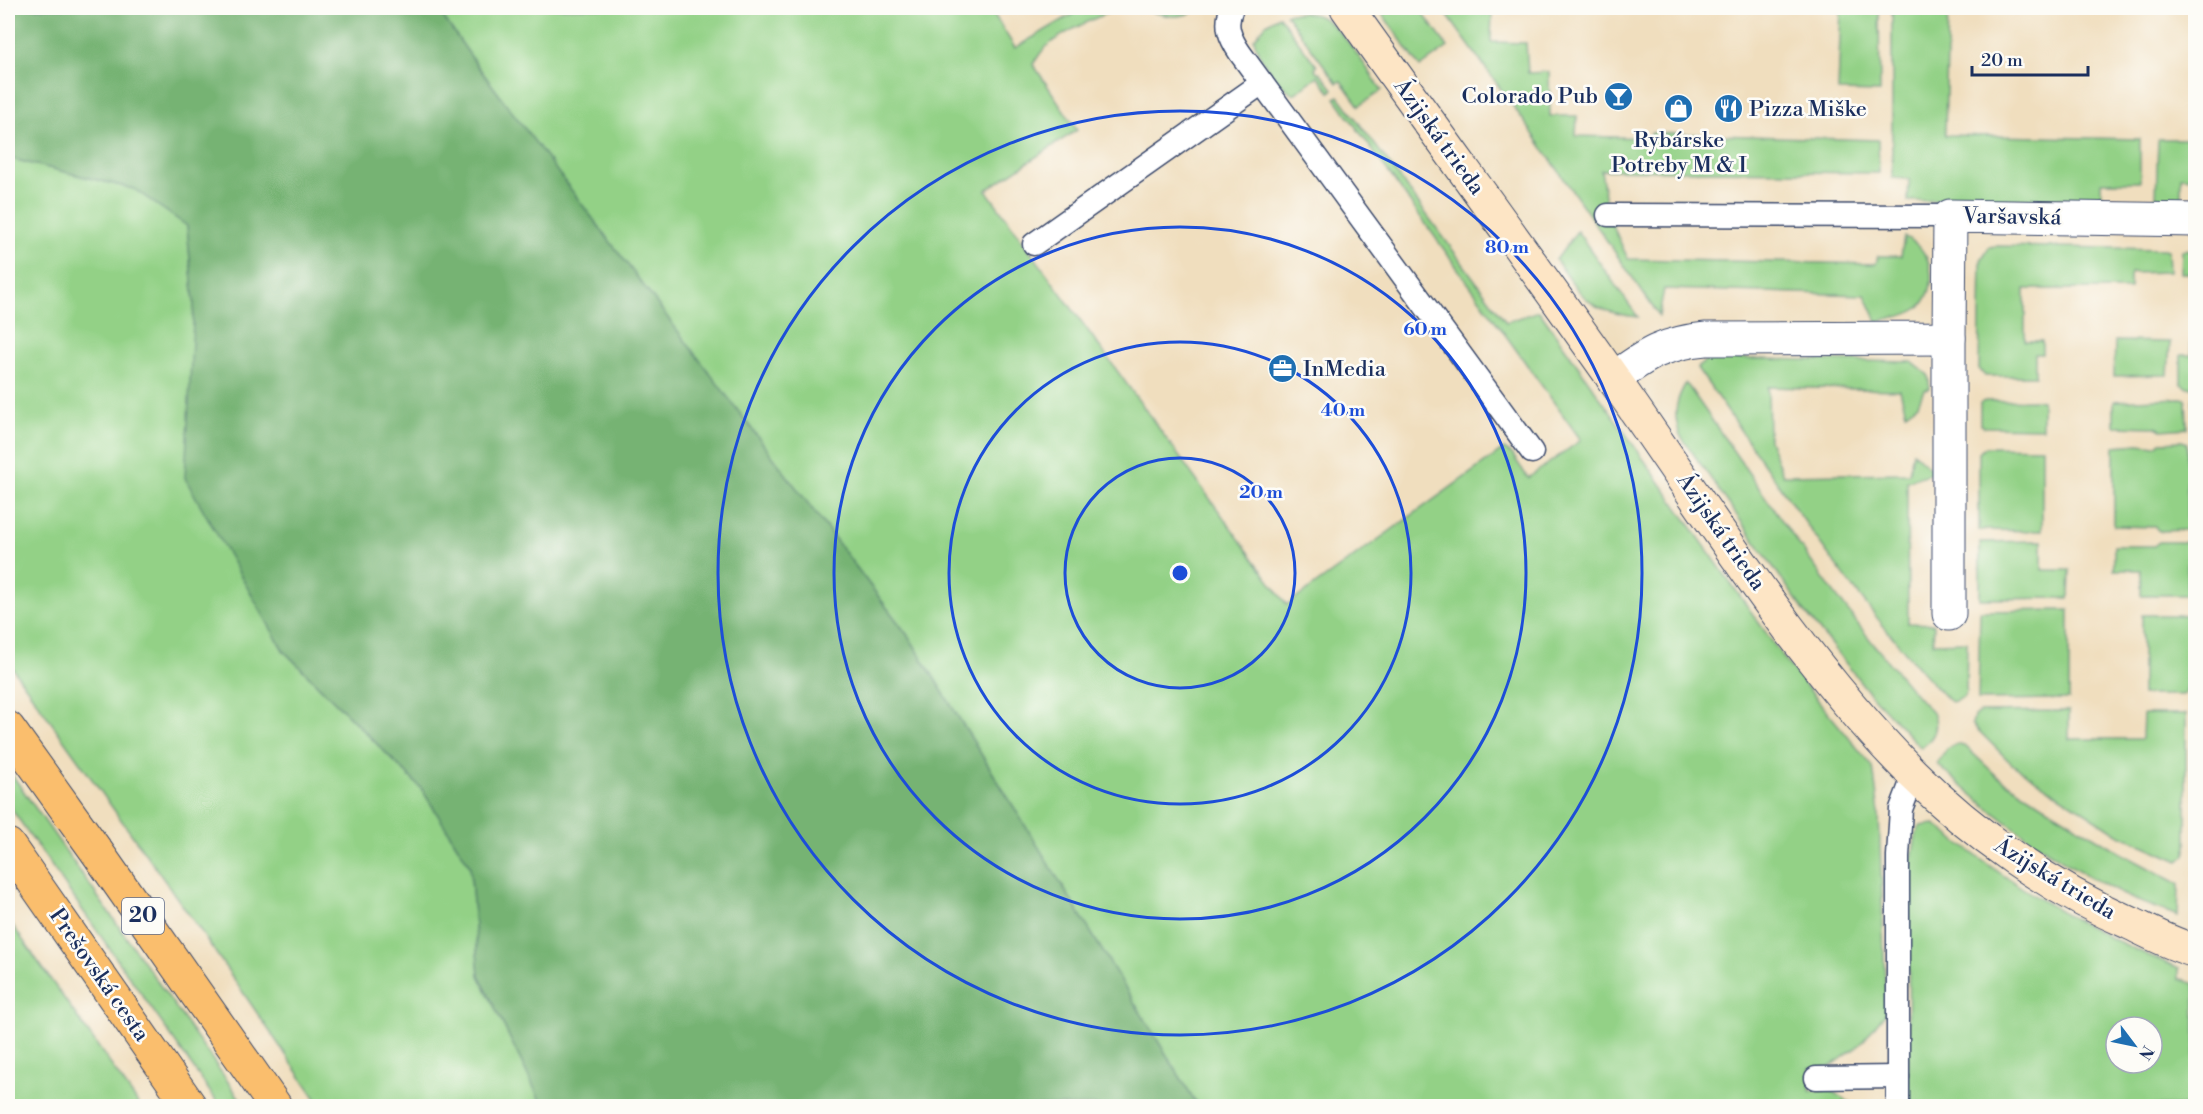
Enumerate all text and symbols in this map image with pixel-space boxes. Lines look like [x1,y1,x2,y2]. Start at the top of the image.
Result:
scale bar [1972,39,2088,77]
text: 20 m [1981,49,2023,72]
street label: Ázijská trieda [1387,72,1491,201]
bar icon: Colorado Pub [1603,80,1635,112]
place label: Colorado Pub [1461,83,1598,110]
shop icon: Rybárske Potreby M & I [1663,92,1695,124]
restaurant icon: Pizza Miške [1712,93,1744,125]
place label: Pizza Miške [1749,96,1867,123]
place label: Rybárske Potreby M & I [1611,127,1748,179]
street label: Varšavská [1961,203,2063,231]
text: 80 m [1485,236,1530,259]
text: 60 m [1403,318,1447,341]
office icon: InMedia [1266,353,1298,385]
place label: InMedia [1303,356,1387,383]
text: 40 m [1321,399,1366,422]
street label: Ázijská trieda [1670,467,1773,597]
text: 20 m [1239,481,1283,504]
centre of rings [1170,563,1190,583]
street label: Ázijská trieda [1988,831,2122,926]
road number: 20 [122,898,164,934]
street label: Prešovská cesta [43,903,156,1048]
north arrow [2104,1015,2164,1075]
text: N [2134,1042,2158,1063]

